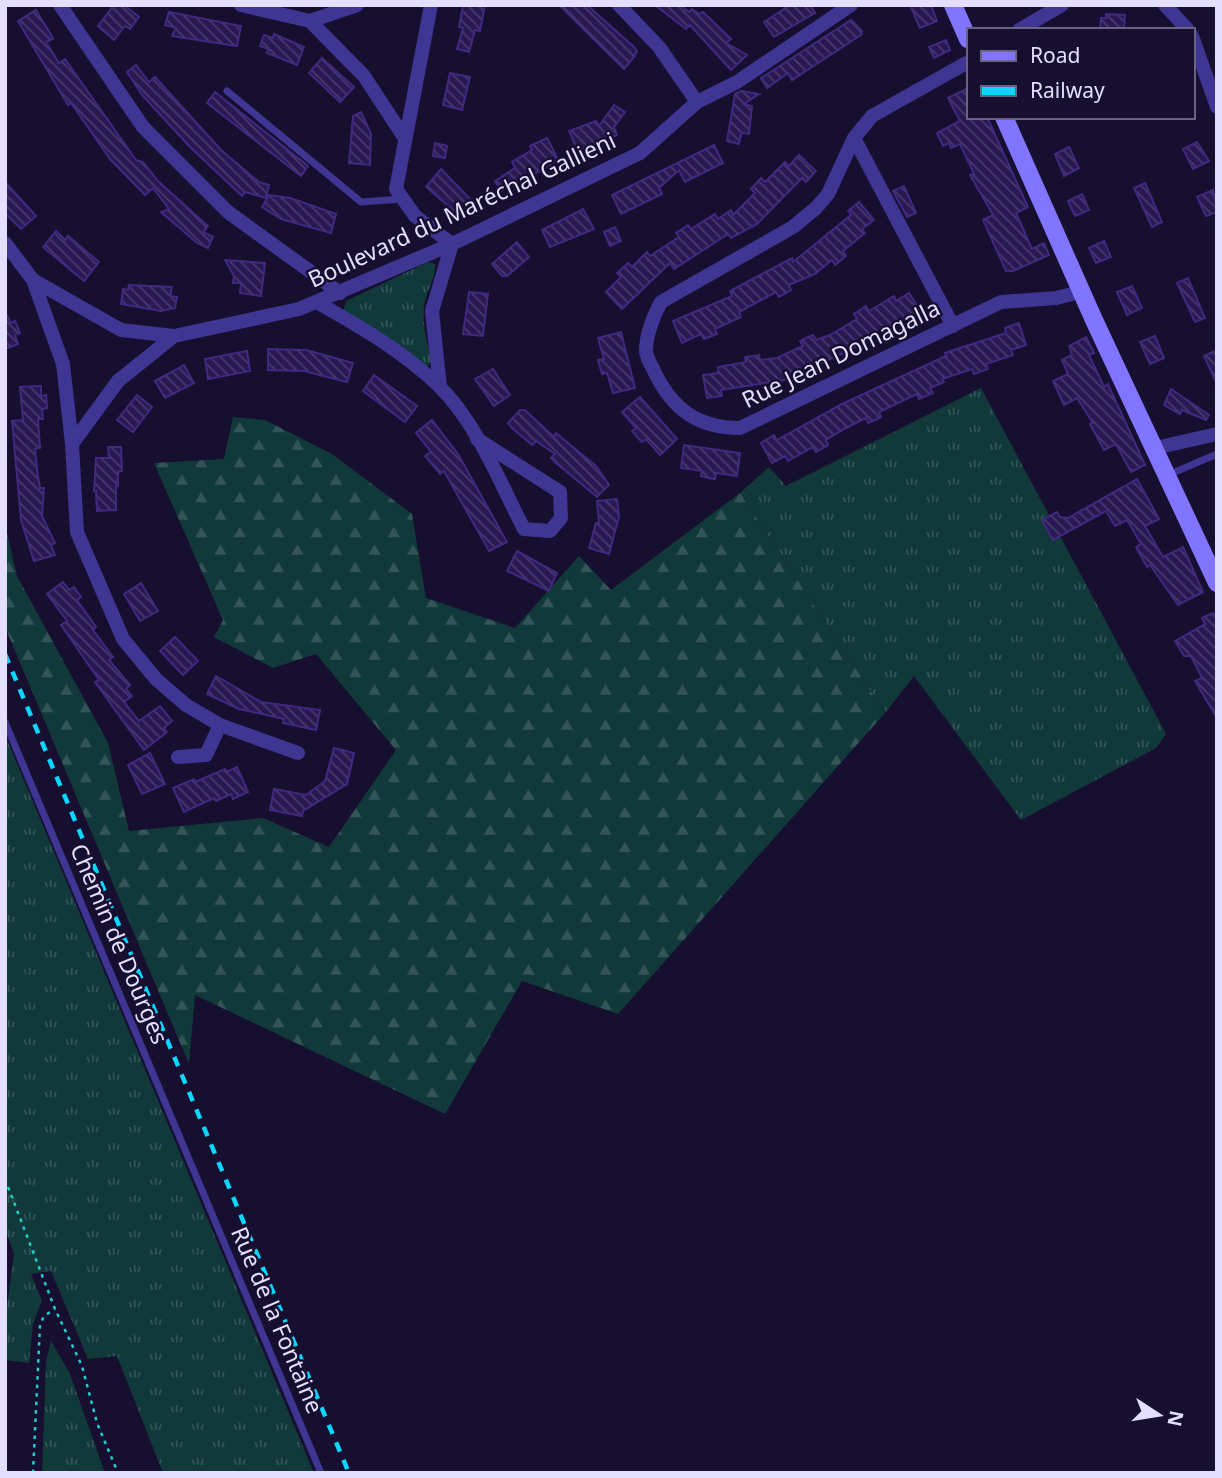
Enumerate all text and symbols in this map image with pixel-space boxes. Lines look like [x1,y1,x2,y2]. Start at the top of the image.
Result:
legend [967,28,1194,119]
text: Road [1030,41,1080,69]
text: Railway [1030,76,1105,104]
street label: Boulevard du Maréchal Gallieni [303,124,621,295]
street label: Rue Jean Domagalla [736,291,945,415]
street label: Chemin de Dourges [63,839,177,1049]
street label: Rue de la Fontaine [224,1221,332,1418]
north arrow [1124,1380,1194,1450]
text: N [1161,1408,1190,1429]

